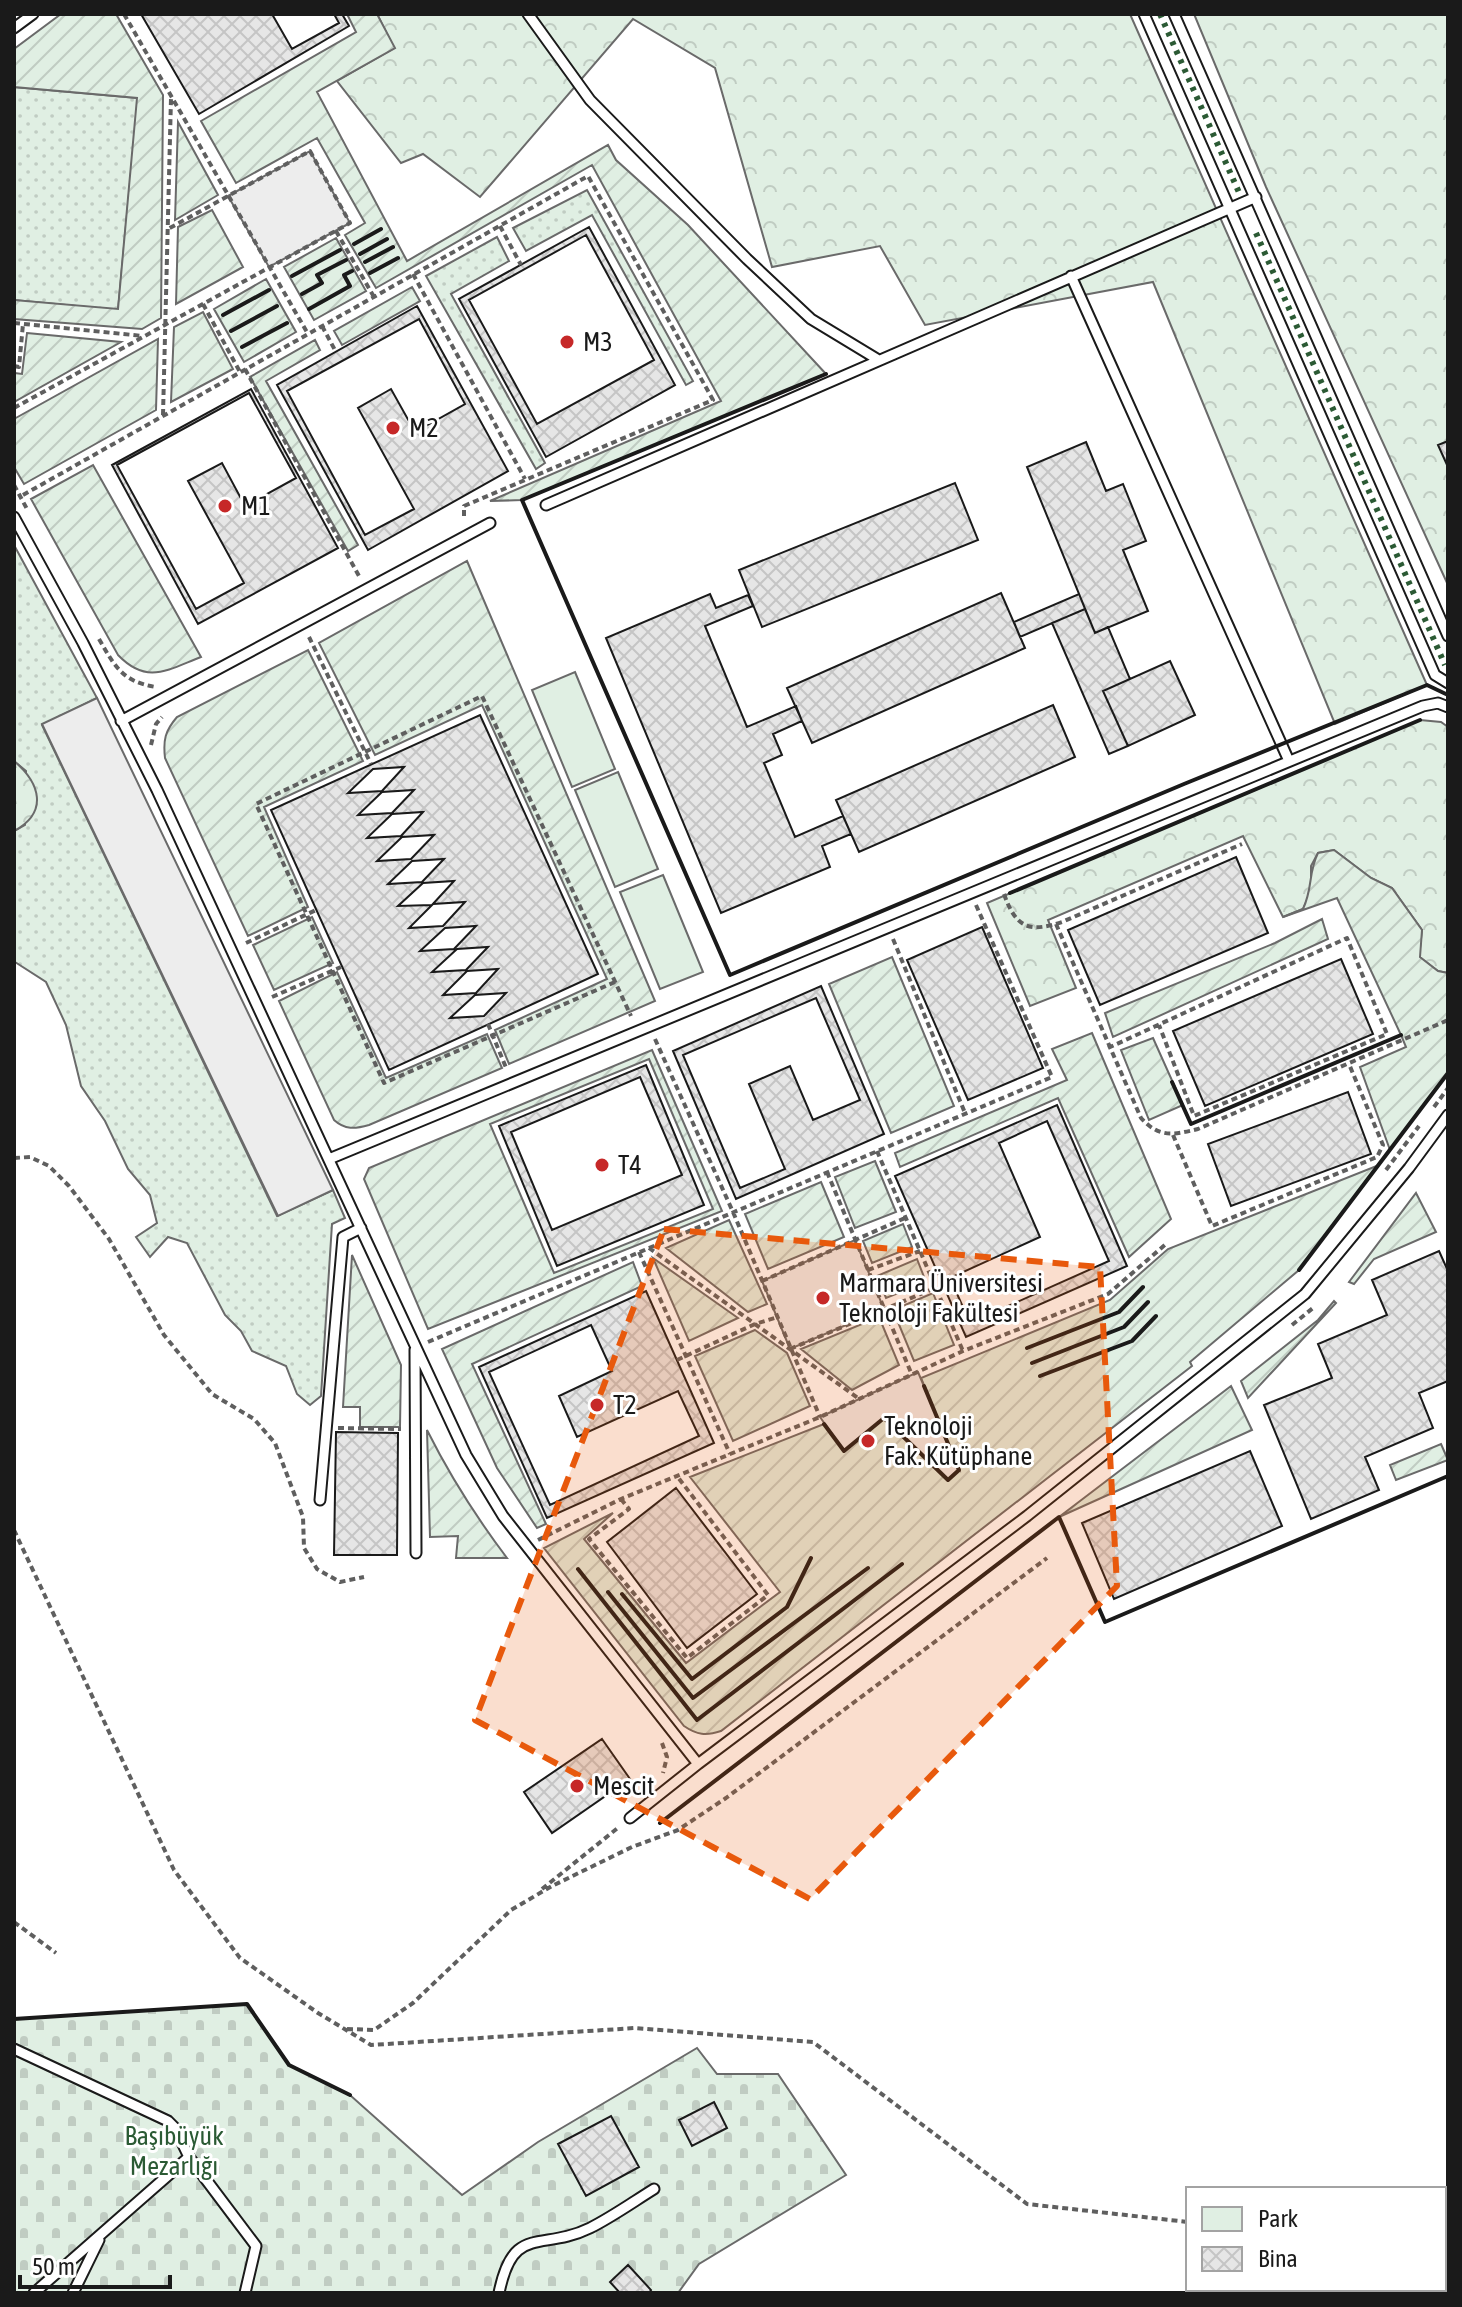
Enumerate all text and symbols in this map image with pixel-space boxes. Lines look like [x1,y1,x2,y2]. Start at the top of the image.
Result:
place label: M3 [583,327,613,357]
marker: M3 [558,333,576,351]
place label: M2 [409,413,439,443]
marker: M2 [384,419,402,437]
place label: M1 [241,491,271,521]
marker: M1 [216,497,234,515]
place label: T4 [618,1150,642,1180]
marker: T4 [593,1156,611,1174]
place label: Marmara Üniversitesi Teknoloji Fakültesi [839,1268,1043,1328]
marker: Marmara Üniversitesi Teknoloji Fakültesi [814,1289,832,1307]
place label: T2 [613,1390,637,1420]
marker: T2 [588,1396,606,1414]
place label: Teknoloji Fak. Kütüphane [884,1411,1032,1471]
marker: Teknoloji Fak. Kütüphane [859,1432,877,1450]
place label: Mescit [593,1771,655,1801]
marker: Mescit [568,1777,586,1795]
park label: Başıbüyük Mezarlığı [124,2121,224,2181]
legend [1186,2187,1446,2291]
text: Park [1258,2205,1299,2232]
scale bar [20,2239,170,2289]
text: Bina [1258,2245,1298,2272]
text: 50 m [32,2253,75,2280]

